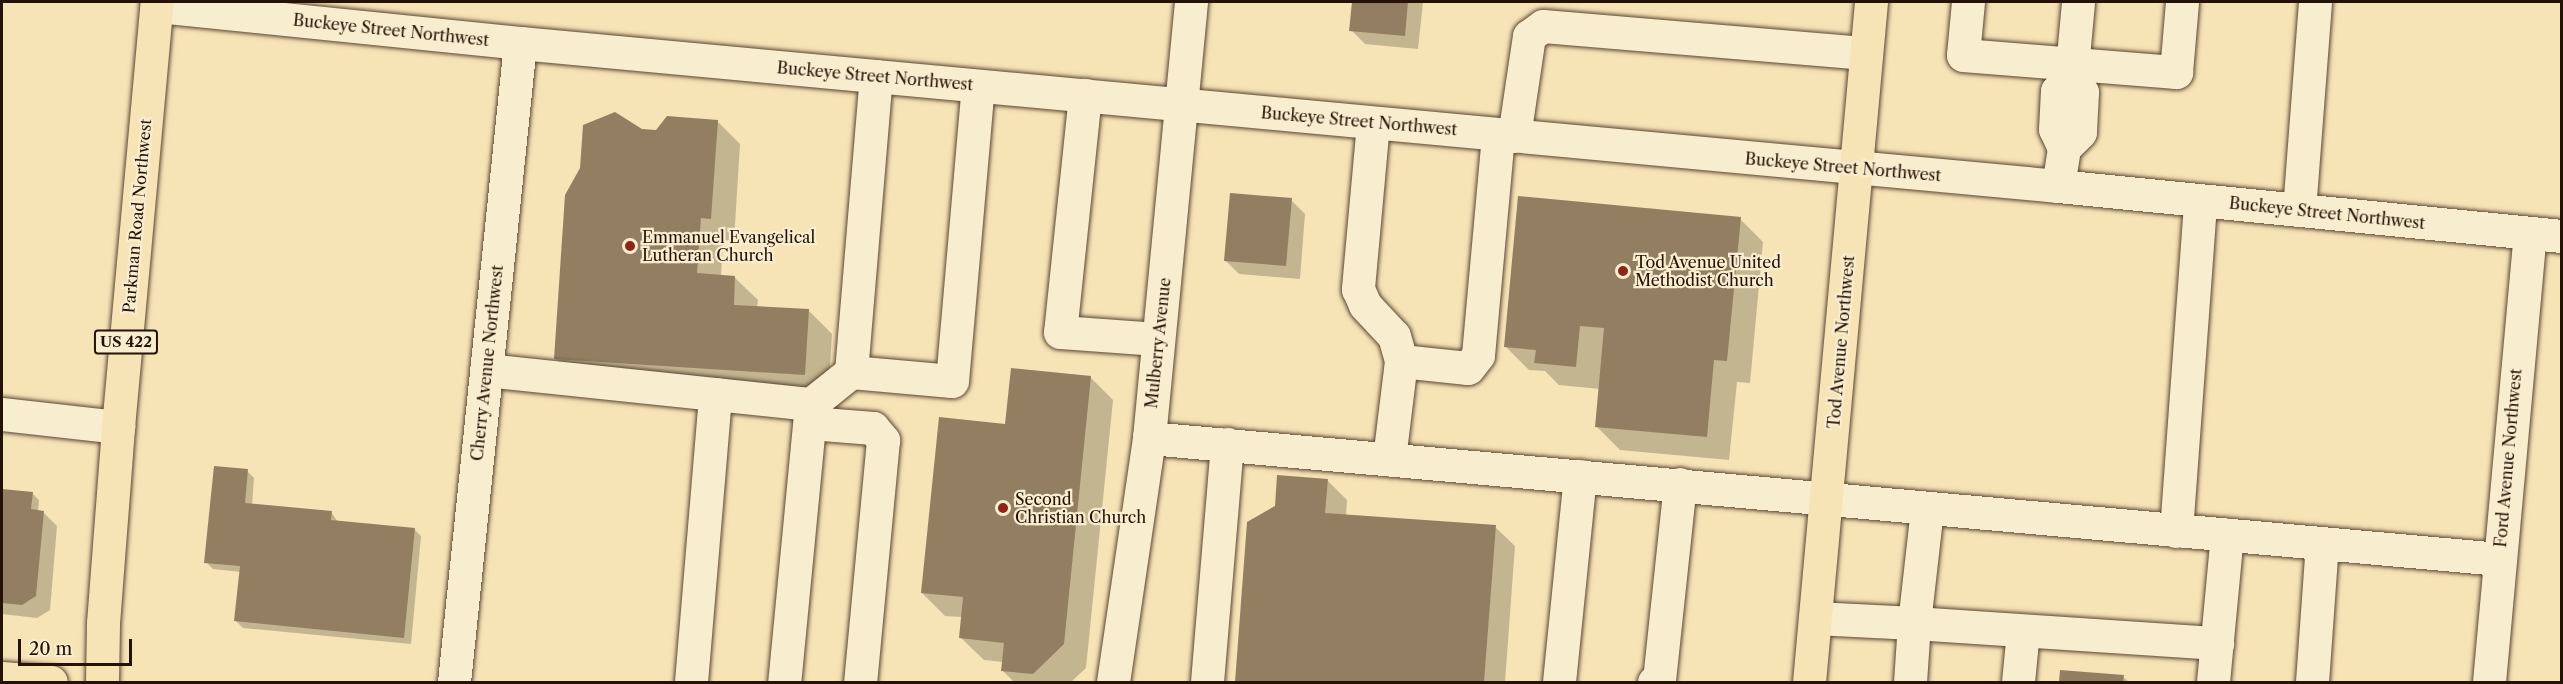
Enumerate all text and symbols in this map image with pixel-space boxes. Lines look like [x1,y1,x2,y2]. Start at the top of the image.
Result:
street label: Buckeye Street Northwest [292,10,490,50]
street label: Buckeye Street Northwest [776,58,974,94]
street label: Buckeye Street Northwest [1260,103,1458,139]
street label: Parkman Road Northwest [119,118,155,314]
street label: Buckeye Street Northwest [1744,149,1942,185]
street label: Buckeye Street Northwest [2228,193,2426,233]
place label: Emmanuel Evangelical Lutheran Church [642,227,815,265]
marker: Emmanuel Evangelical Lutheran Church [623,239,637,253]
place label: Tod Avenue United Methodist Church [1635,252,1782,290]
street label: Tod Avenue Northwest [1824,254,1858,430]
street label: Cherry Avenue Northwest [467,264,507,462]
marker: Tod Avenue United Methodist Church [1616,264,1630,278]
street label: Mulberry Avenue [1142,276,1174,410]
road number: US 422 [93,330,159,354]
street label: Ford Avenue Northwest [2491,367,2525,549]
place label: Second Christian Church [1015,489,1146,527]
marker: Second Christian Church [996,501,1010,515]
scale bar [21,627,135,665]
text: 20 m [29,638,72,660]

